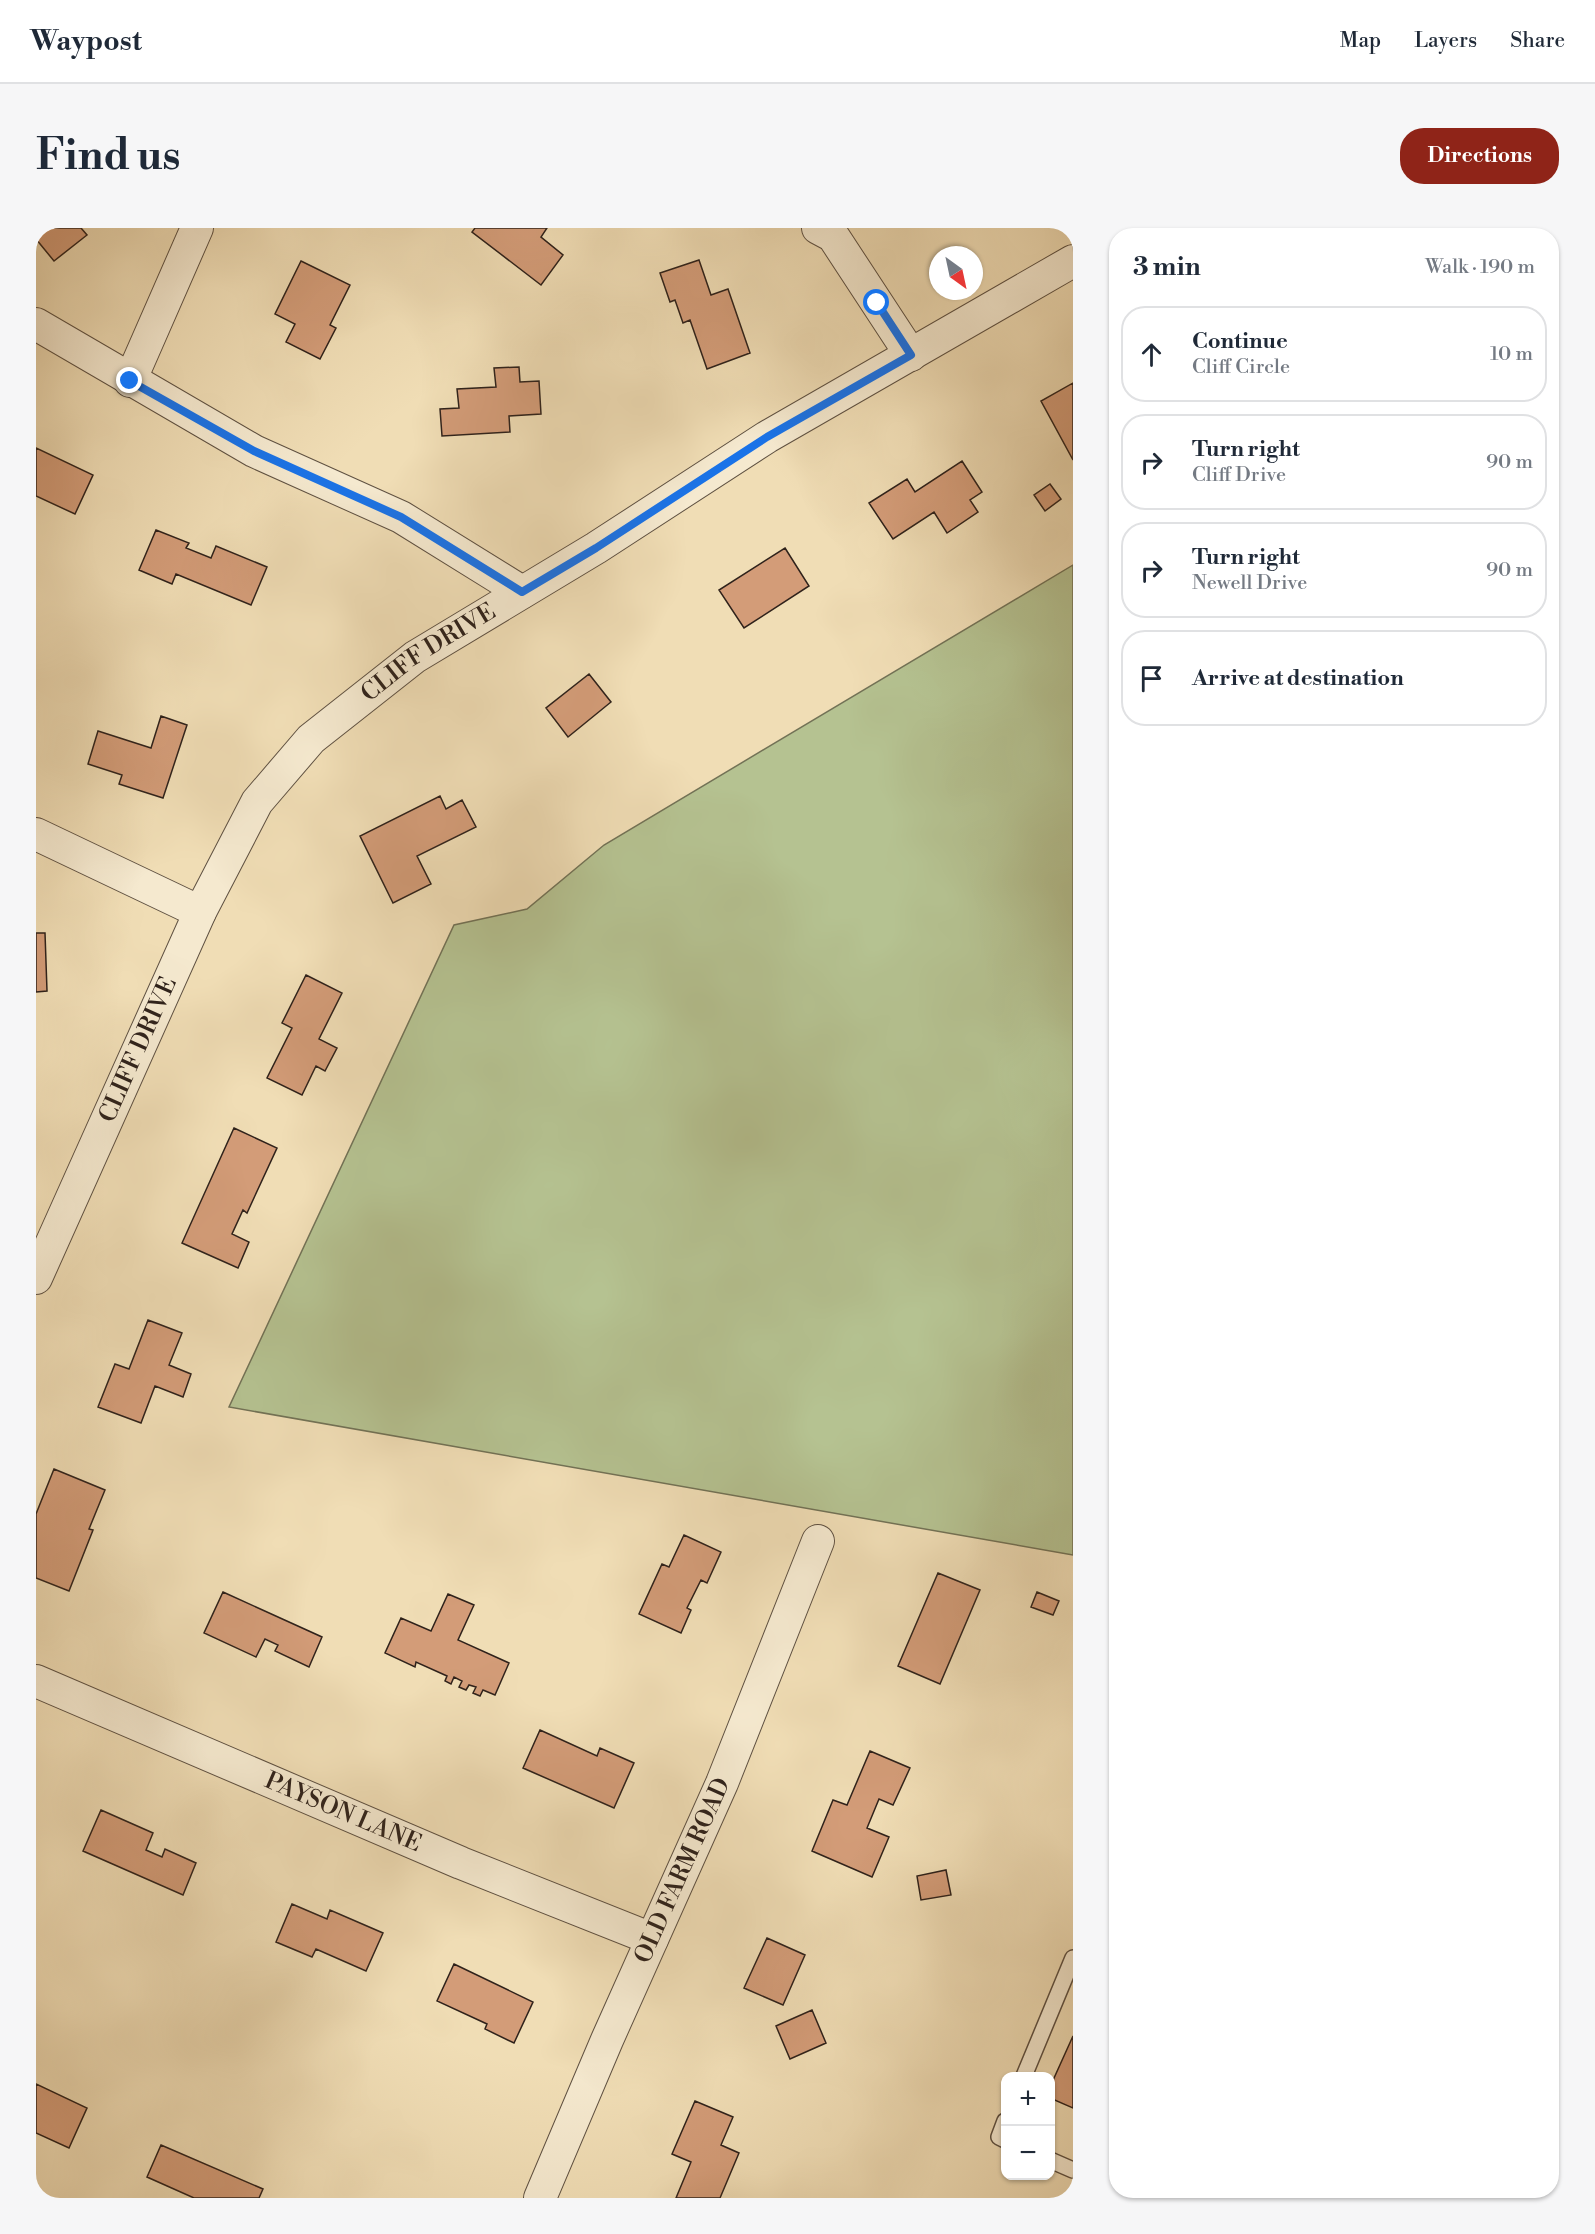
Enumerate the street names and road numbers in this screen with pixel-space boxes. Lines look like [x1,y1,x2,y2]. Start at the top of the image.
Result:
street label: CLIFF DRIVE [355,597,501,709]
street label: CLIFF DRIVE [93,972,184,1127]
street label: PAYSON LANE [260,1766,426,1859]
street label: OLD FARM ROAD [628,1773,737,1968]

